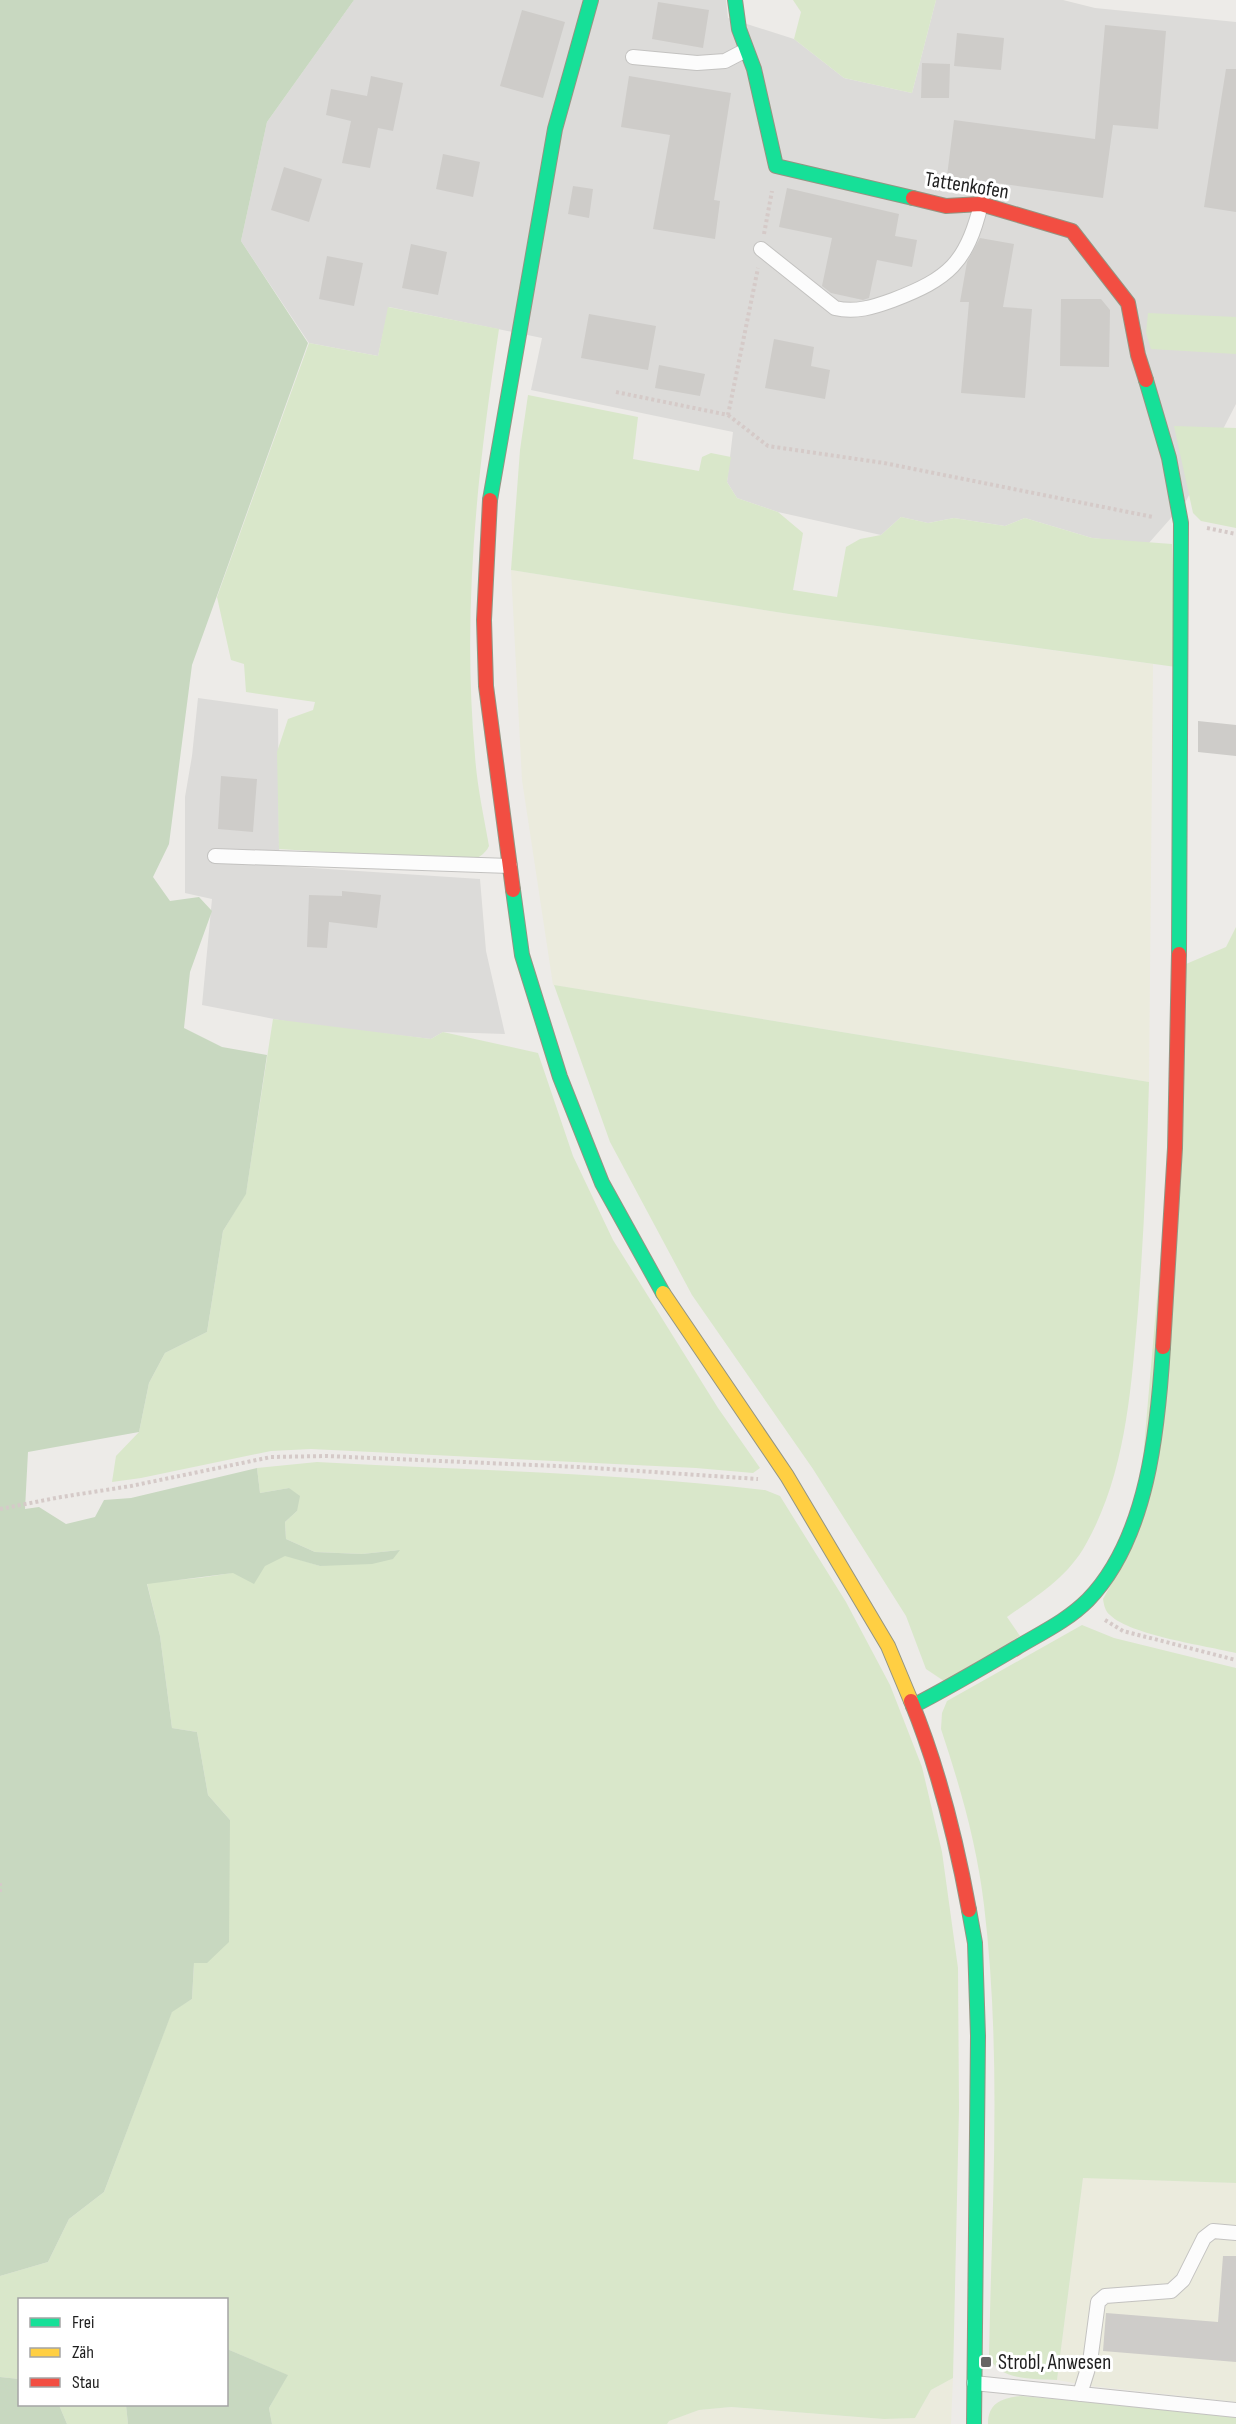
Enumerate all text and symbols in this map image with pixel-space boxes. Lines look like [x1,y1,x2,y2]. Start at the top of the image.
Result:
street label: Tattenkofen [923,167,1011,204]
legend [18,2298,228,2406]
text: Frei [72,2312,94,2333]
text: Zäh [72,2342,94,2363]
place label: Strobl, Anwesen [998,2350,1111,2375]
marker: Strobl, Anwesen [979,2355,993,2369]
text: Stau [72,2372,100,2393]

